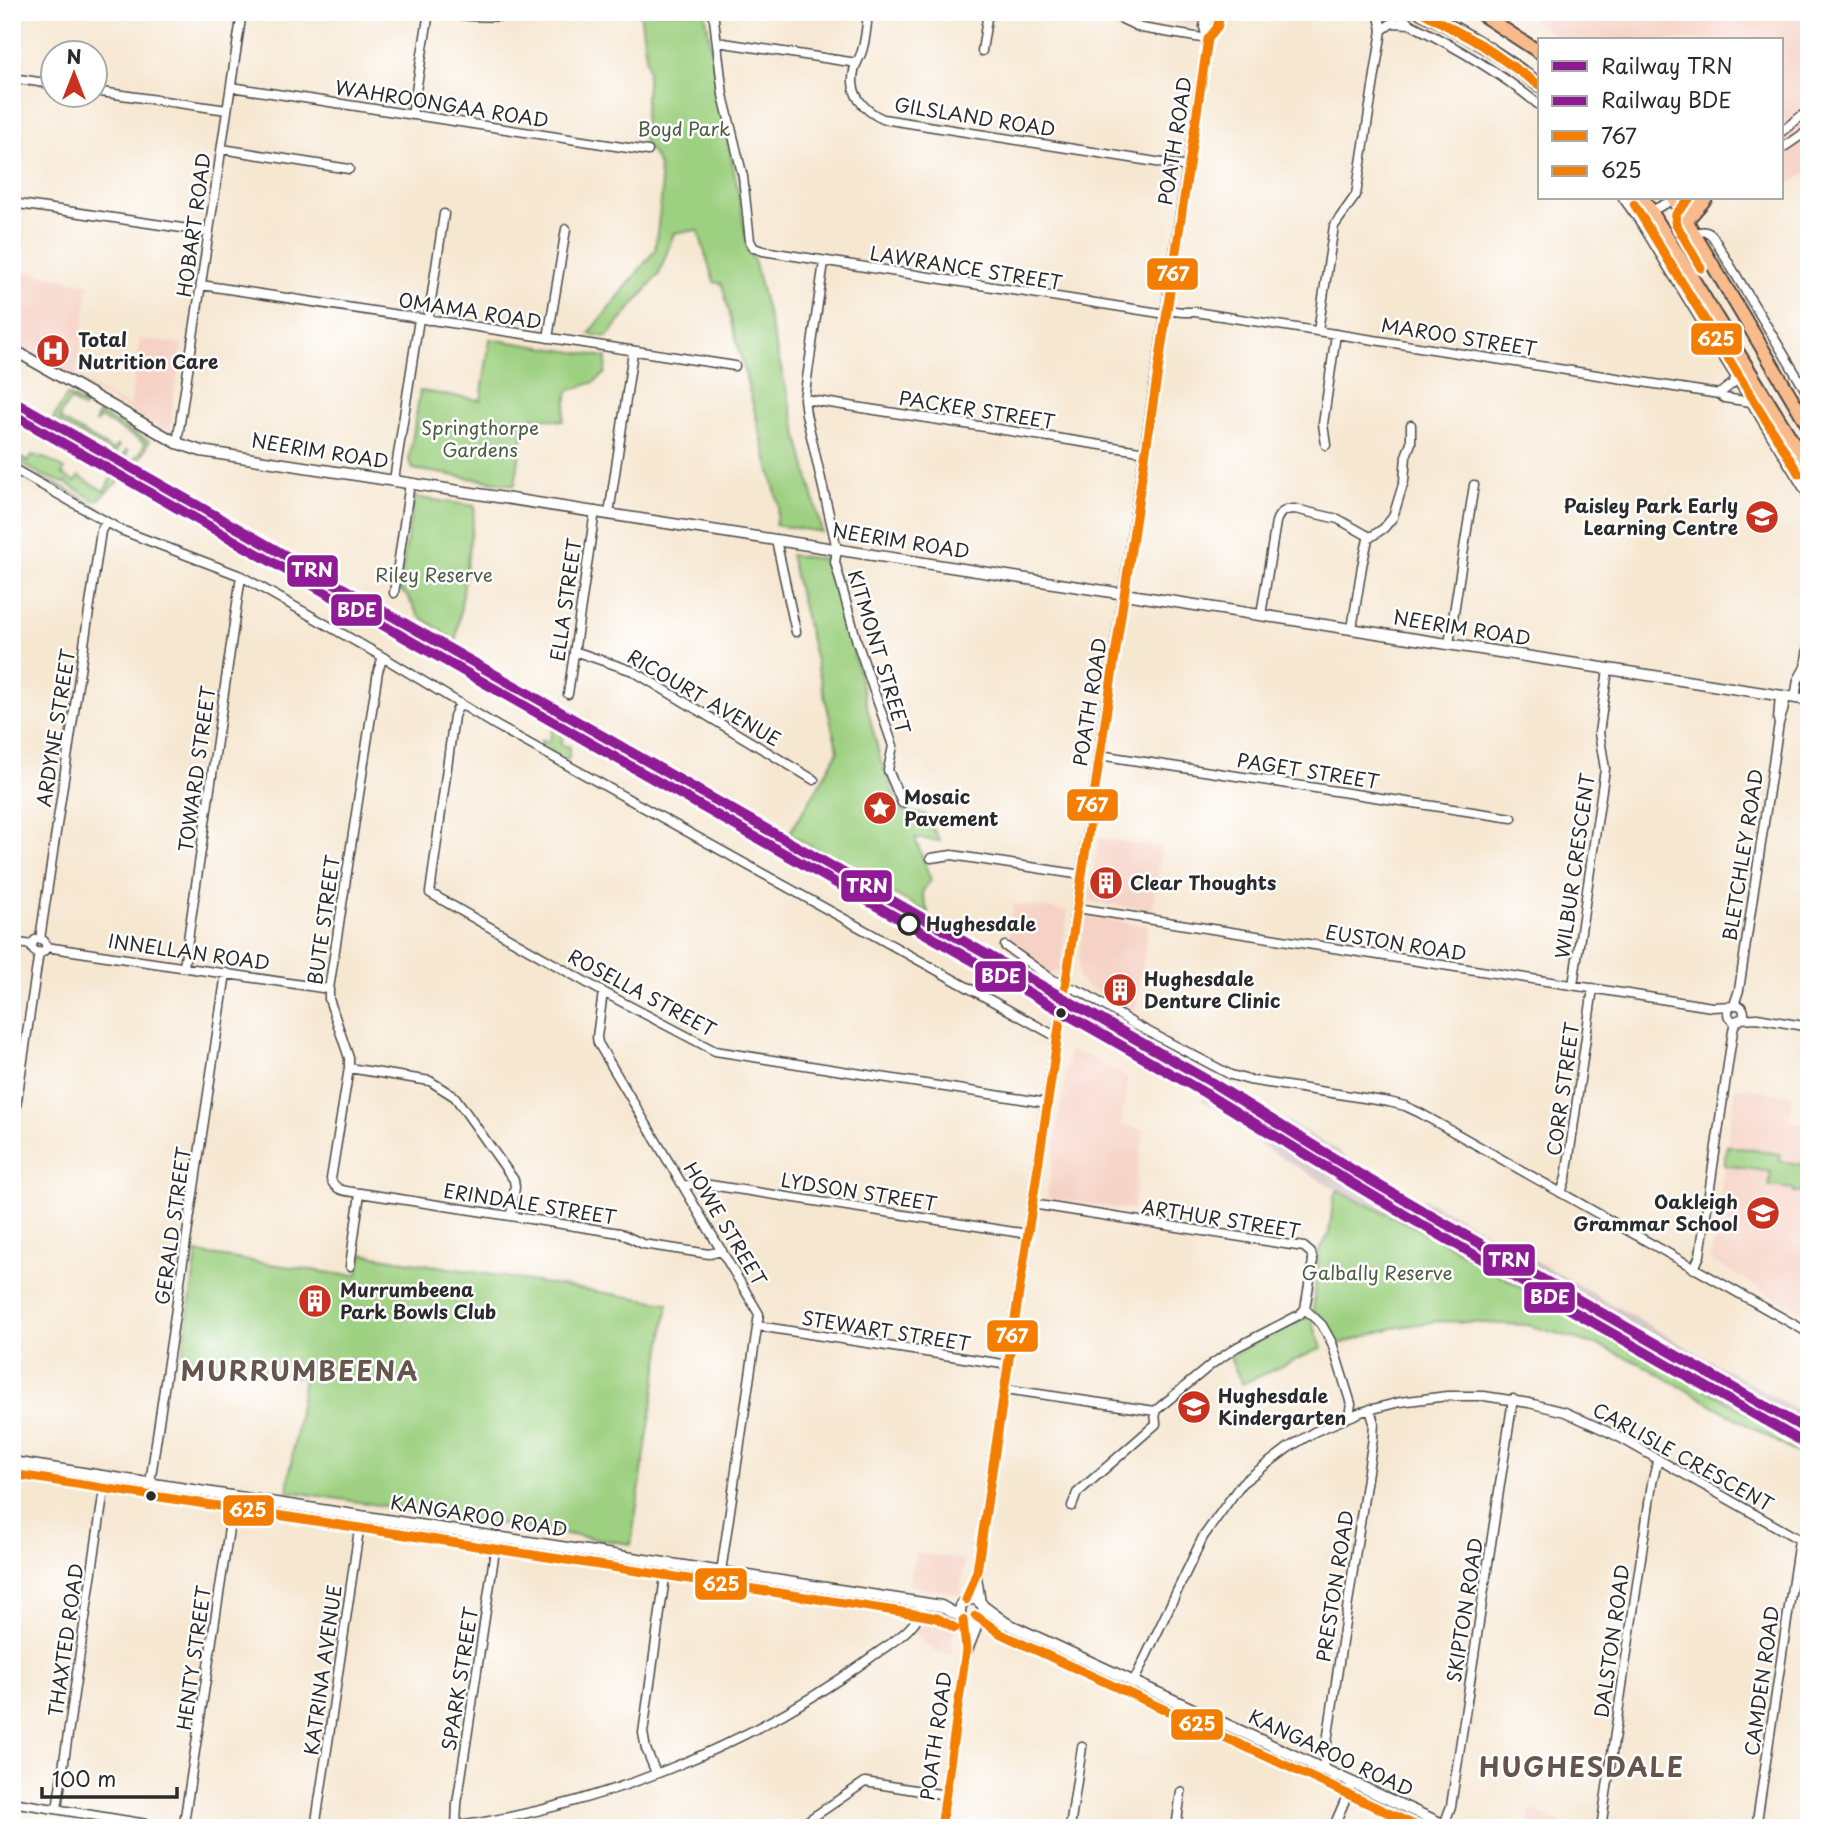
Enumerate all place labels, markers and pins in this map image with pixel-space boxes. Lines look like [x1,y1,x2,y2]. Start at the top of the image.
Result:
place label: Total Nutrition Care [78,325,218,375]
hospital icon: Total Nutrition Care [34,332,72,370]
place label: Paisley Park Early Learning Centre [1564,491,1738,541]
school or university icon: Paisley Park Early Learning Centre [1743,498,1781,536]
place label: Mosaic Pavement [904,782,998,832]
place icon: Mosaic Pavement [861,789,899,827]
building icon: Clear Thoughts [1087,864,1125,902]
place label: Clear Thoughts [1130,868,1276,896]
place label: Hughesdale [926,909,1036,937]
marker: Hughesdale [898,913,920,935]
place label: Hughesdale Denture Clinic [1144,964,1280,1014]
building icon: Hughesdale Denture Clinic [1101,971,1139,1009]
unlabelled marker [1054,1006,1068,1020]
place label: Oakleigh Grammar School [1573,1187,1738,1237]
school or university icon: Oakleigh Grammar School [1744,1194,1782,1232]
place label: Murrumbeena Park Bowls Club [340,1275,496,1325]
building icon: Murrumbeena Park Bowls Club [296,1282,334,1320]
place label: Hughesdale Kindergarten [1218,1381,1346,1431]
school or university icon: Hughesdale Kindergarten [1175,1388,1213,1426]
unlabelled marker [144,1489,158,1503]

